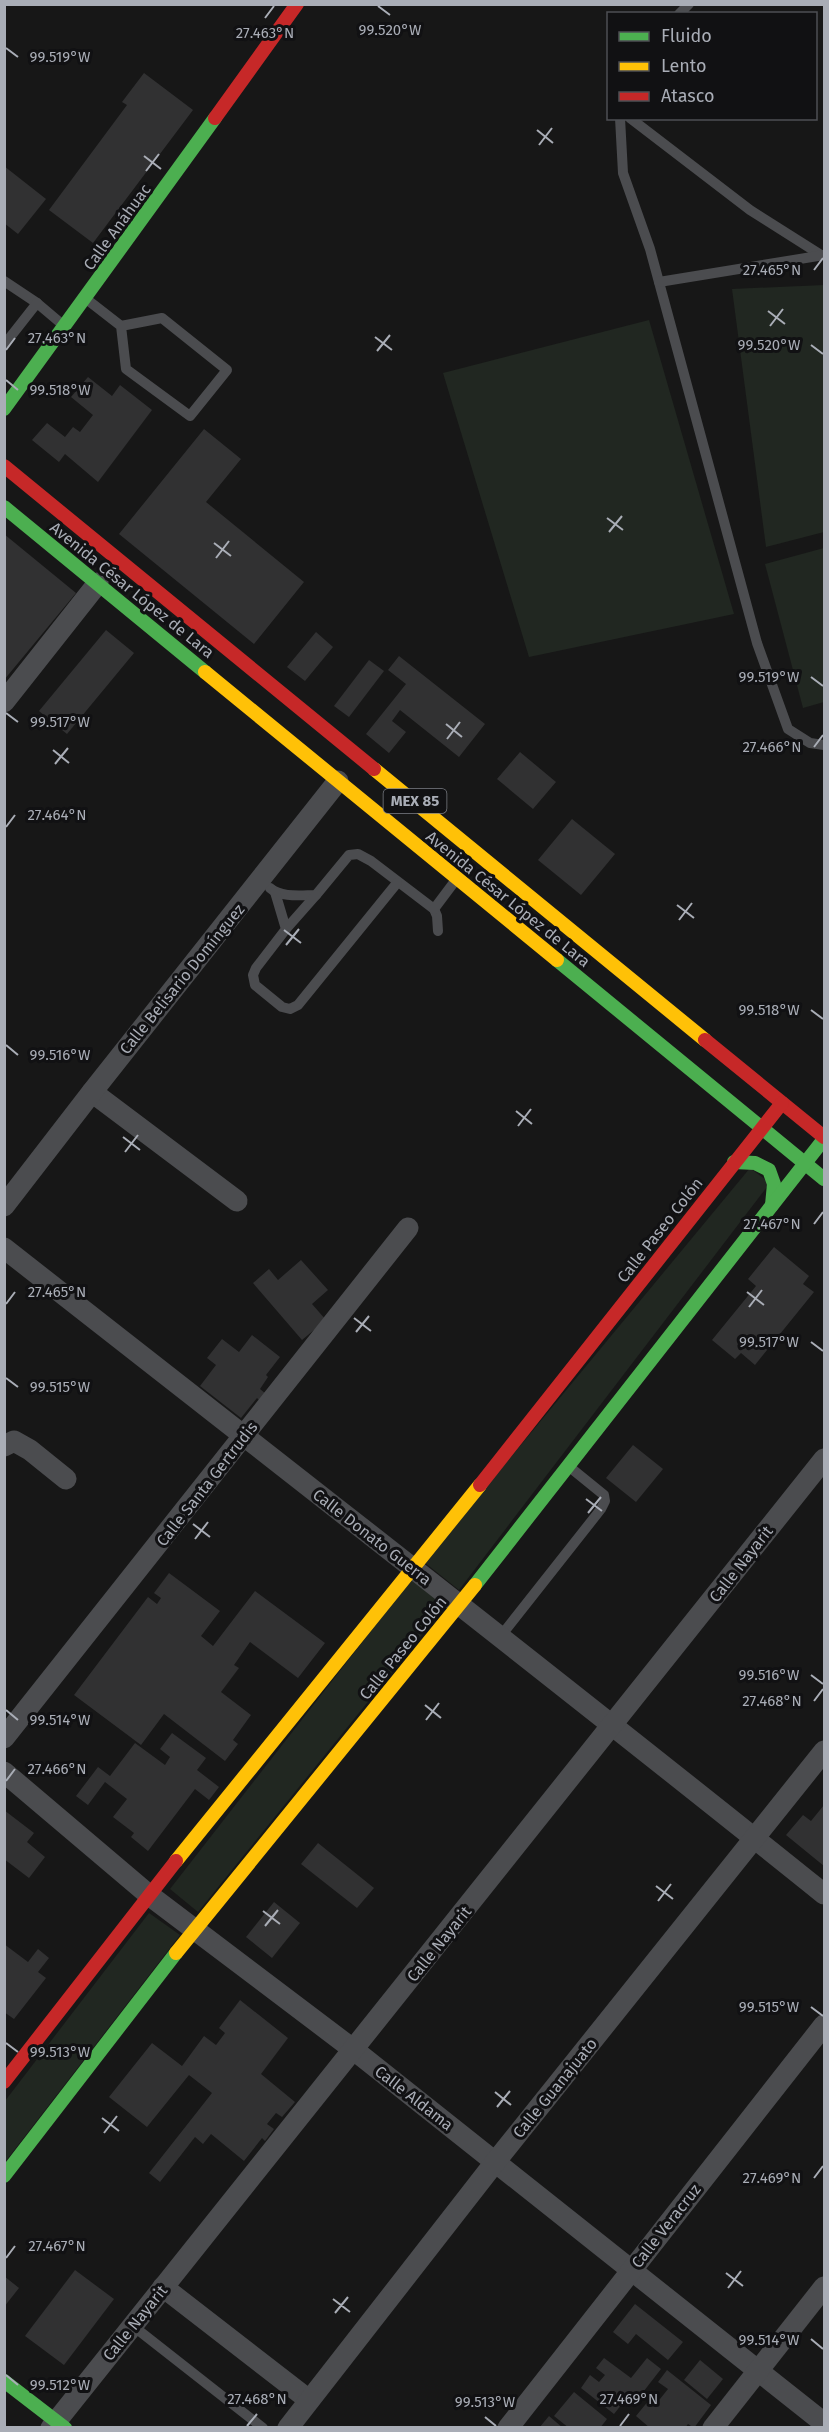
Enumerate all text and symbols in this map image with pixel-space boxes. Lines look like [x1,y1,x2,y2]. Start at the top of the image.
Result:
legend [607,12,817,120]
text: 99.520°W [359,21,422,39]
text: 27.463°N [236,24,294,42]
text: Fluido [661,25,712,47]
text: 99.519°W [30,48,91,66]
text: Lento [661,55,707,77]
text: Atasco [661,85,714,107]
street label: Calle Anáhuac [79,180,155,274]
text: 27.465°N [743,261,801,279]
text: 27.463°N [28,329,86,347]
text: 99.520°W [738,336,801,354]
text: 99.518°W [29,381,91,399]
street label: Avenida César López de Lara [46,518,218,662]
text: 99.519°W [739,668,800,686]
text: 99.517°W [30,713,91,731]
text: 27.466°N [743,738,801,756]
road number: MEX 85 [384,789,446,813]
text: 27.464°N [27,806,87,824]
street label: Avenida César López de Lara [422,827,594,971]
street label: Calle Belisario Domínguez [116,900,248,1058]
text: 99.518°W [738,1001,800,1019]
text: 99.516°W [30,1046,91,1064]
street label: Calle Paseo Colón [613,1174,707,1286]
text: 27.467°N [743,1215,801,1233]
text: 27.465°N [28,1283,86,1301]
text: 99.517°W [739,1333,800,1351]
text: 99.515°W [30,1378,91,1396]
street label: Calle Santa Gertrudis [152,1418,262,1550]
street label: Calle Donato Guerra [309,1485,435,1589]
street label: Calle Nayarit [705,1522,777,1606]
street label: Calle Paseo Colón [355,1592,451,1704]
text: 99.516°W [739,1666,800,1684]
text: 27.468°N [742,1692,802,1710]
text: 99.514°W [30,1711,91,1729]
text: 27.466°N [28,1760,86,1778]
street label: Calle Nayarit [403,1902,475,1986]
text: 99.515°W [739,1998,800,2016]
street label: Calle Guanajuato [509,2034,601,2142]
text: 99.513°W [30,2043,91,2061]
street label: Calle Aldama [371,2062,457,2134]
text: 27.469°N [743,2169,801,2187]
street label: Calle Veracruz [627,2180,705,2272]
text: 27.467°N [28,2237,86,2255]
street label: Calle Nayarit [99,2281,171,2365]
text: 99.514°W [739,2331,800,2349]
text: 99.512°W [30,2376,91,2394]
text: 27.468°N [227,2390,287,2408]
text: 27.469°N [600,2390,658,2408]
text: 99.513°W [455,2393,516,2411]

